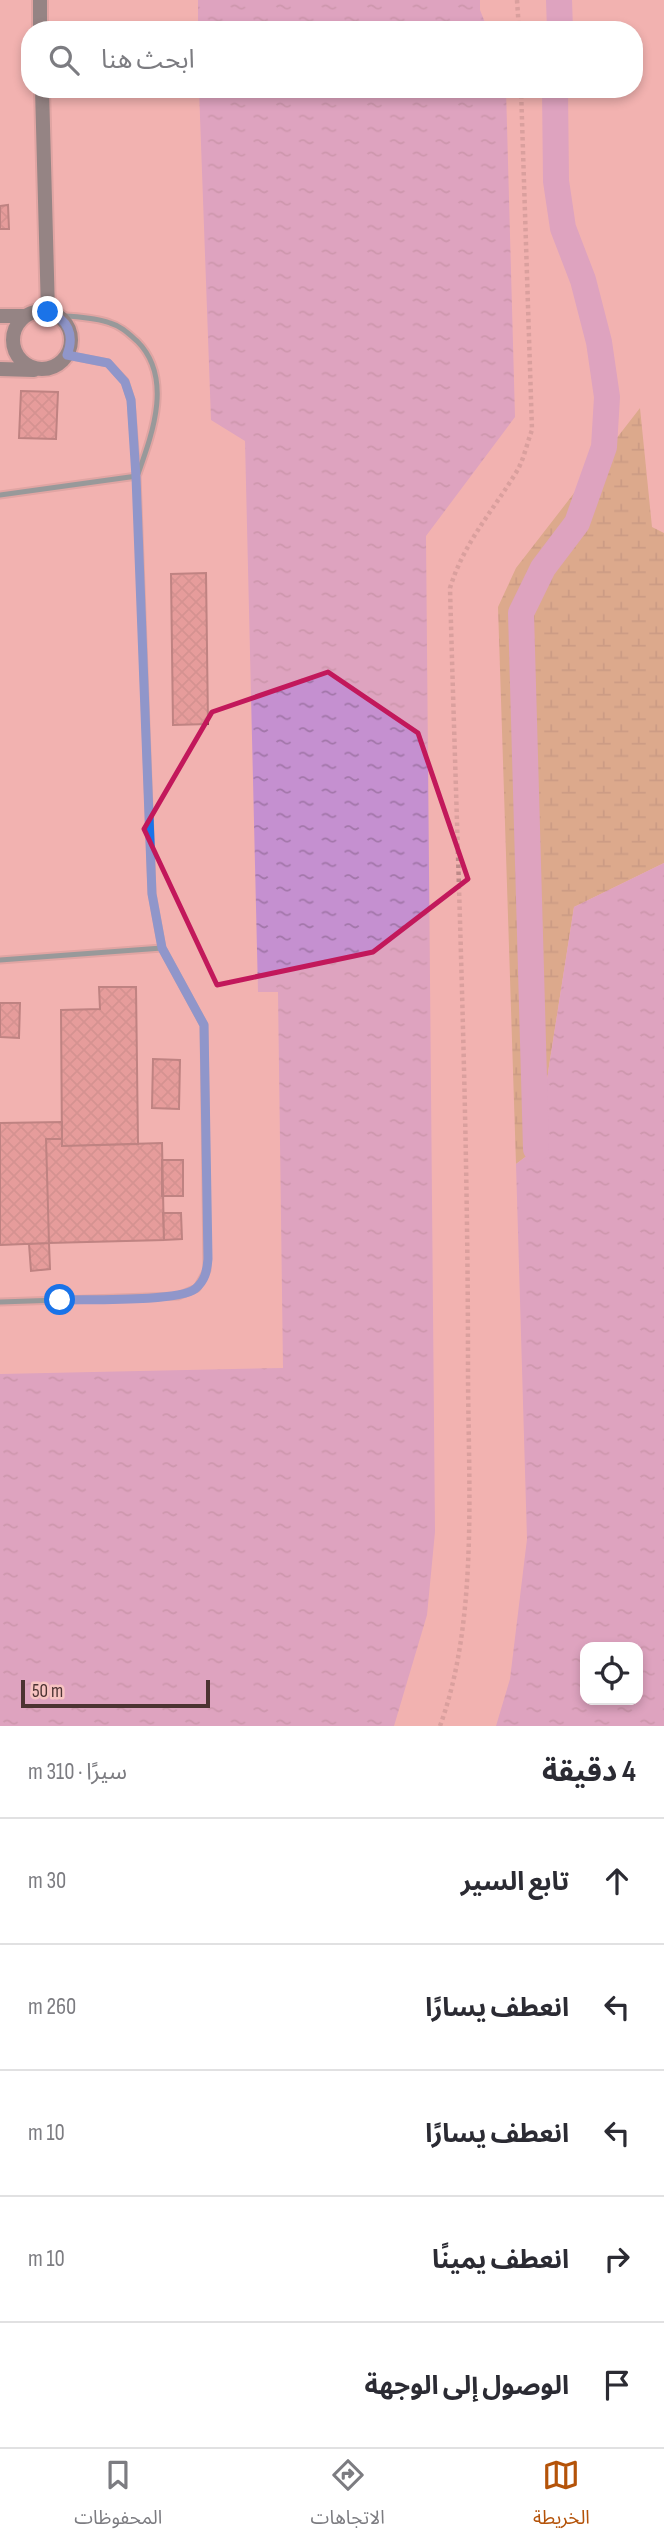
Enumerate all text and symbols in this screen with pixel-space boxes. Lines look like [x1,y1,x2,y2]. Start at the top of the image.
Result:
search box [21,21,643,98]
icon: search [45,41,83,79]
text: ابحث هنا [101,45,195,76]
route end [32,296,63,327]
route start [44,1284,75,1315]
map controls [580,1642,643,1705]
button: locate [580,1642,643,1705]
scale bar [21,1677,210,1709]
text: 50 m [32,1680,63,1703]
text: 4 دقيقة [542,1754,636,1790]
text: سيرًا · 310 m [28,1758,127,1786]
icon: ahead [598,1862,636,1900]
text: 30 m [28,1867,66,1895]
text: تابع السير [461,1867,569,1898]
icon: left [598,1988,636,2026]
text: 260 m [28,1993,76,2021]
text: انعطف يسارًا [425,1993,569,2024]
icon: left [598,2114,636,2152]
text: 10 m [28,2119,65,2147]
text: انعطف يسارًا [425,2119,569,2150]
icon: right [598,2240,636,2278]
text: 10 m [28,2245,65,2273]
text: انعطف يمينًا [432,2245,569,2276]
icon: arrive [598,2366,636,2404]
text: الوصول إلى الوجهة [365,2371,569,2402]
tab: المحفوظات [74,2456,162,2538]
tab: الاتجاهات [311,2456,385,2538]
tab: الخريطة [533,2456,590,2538]

